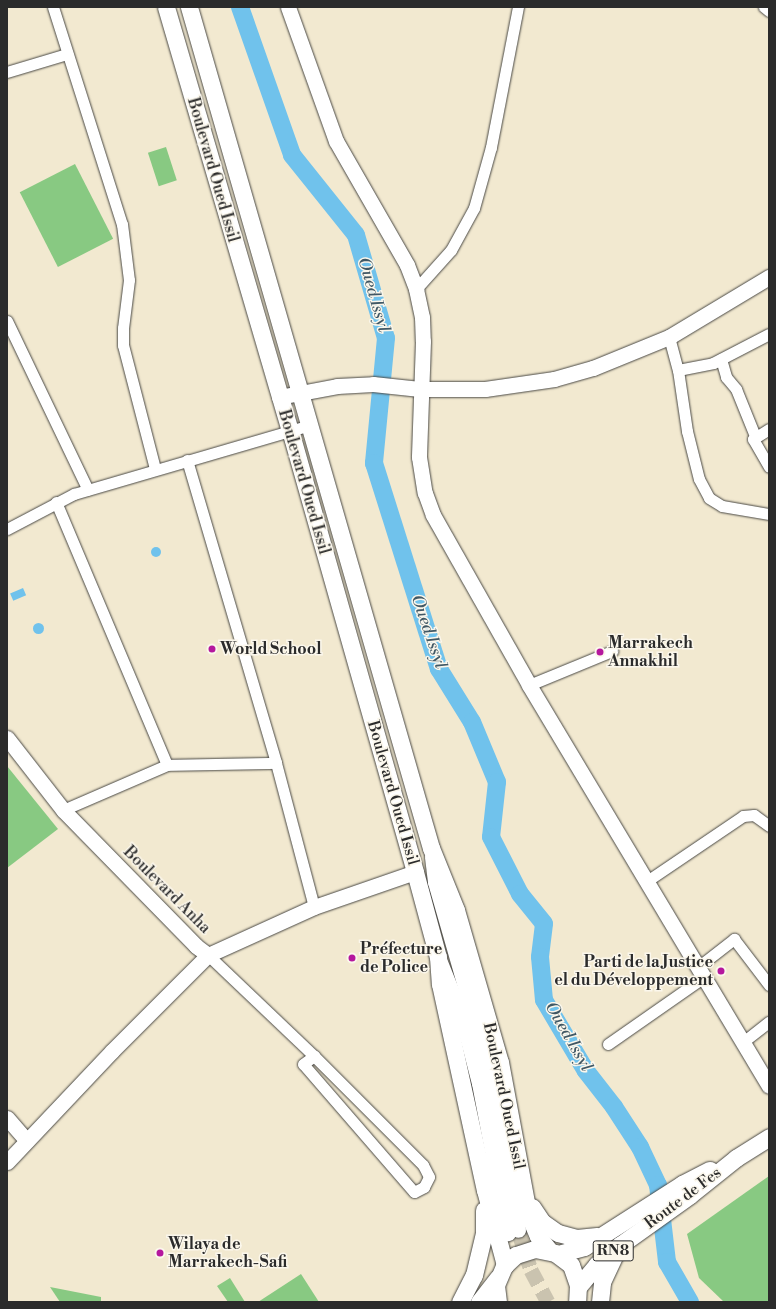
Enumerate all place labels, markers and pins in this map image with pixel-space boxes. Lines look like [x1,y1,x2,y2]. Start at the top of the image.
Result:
place label: Marrakech Annakhil [608,633,693,671]
place label: World School [220,639,321,659]
marker: World School [207,644,217,654]
marker: Marrakech Annakhil [595,647,605,657]
place label: Préfecture de Police [360,939,442,977]
place label: Parti de la Justice el du Développement [554,952,713,990]
marker: Préfecture de Police [347,953,357,963]
marker: Parti de la Justice el du Développement [716,966,726,976]
place label: Wilaya de Marrakech-Safi [168,1234,287,1272]
marker: Wilaya de Marrakech-Safi [155,1248,165,1258]

